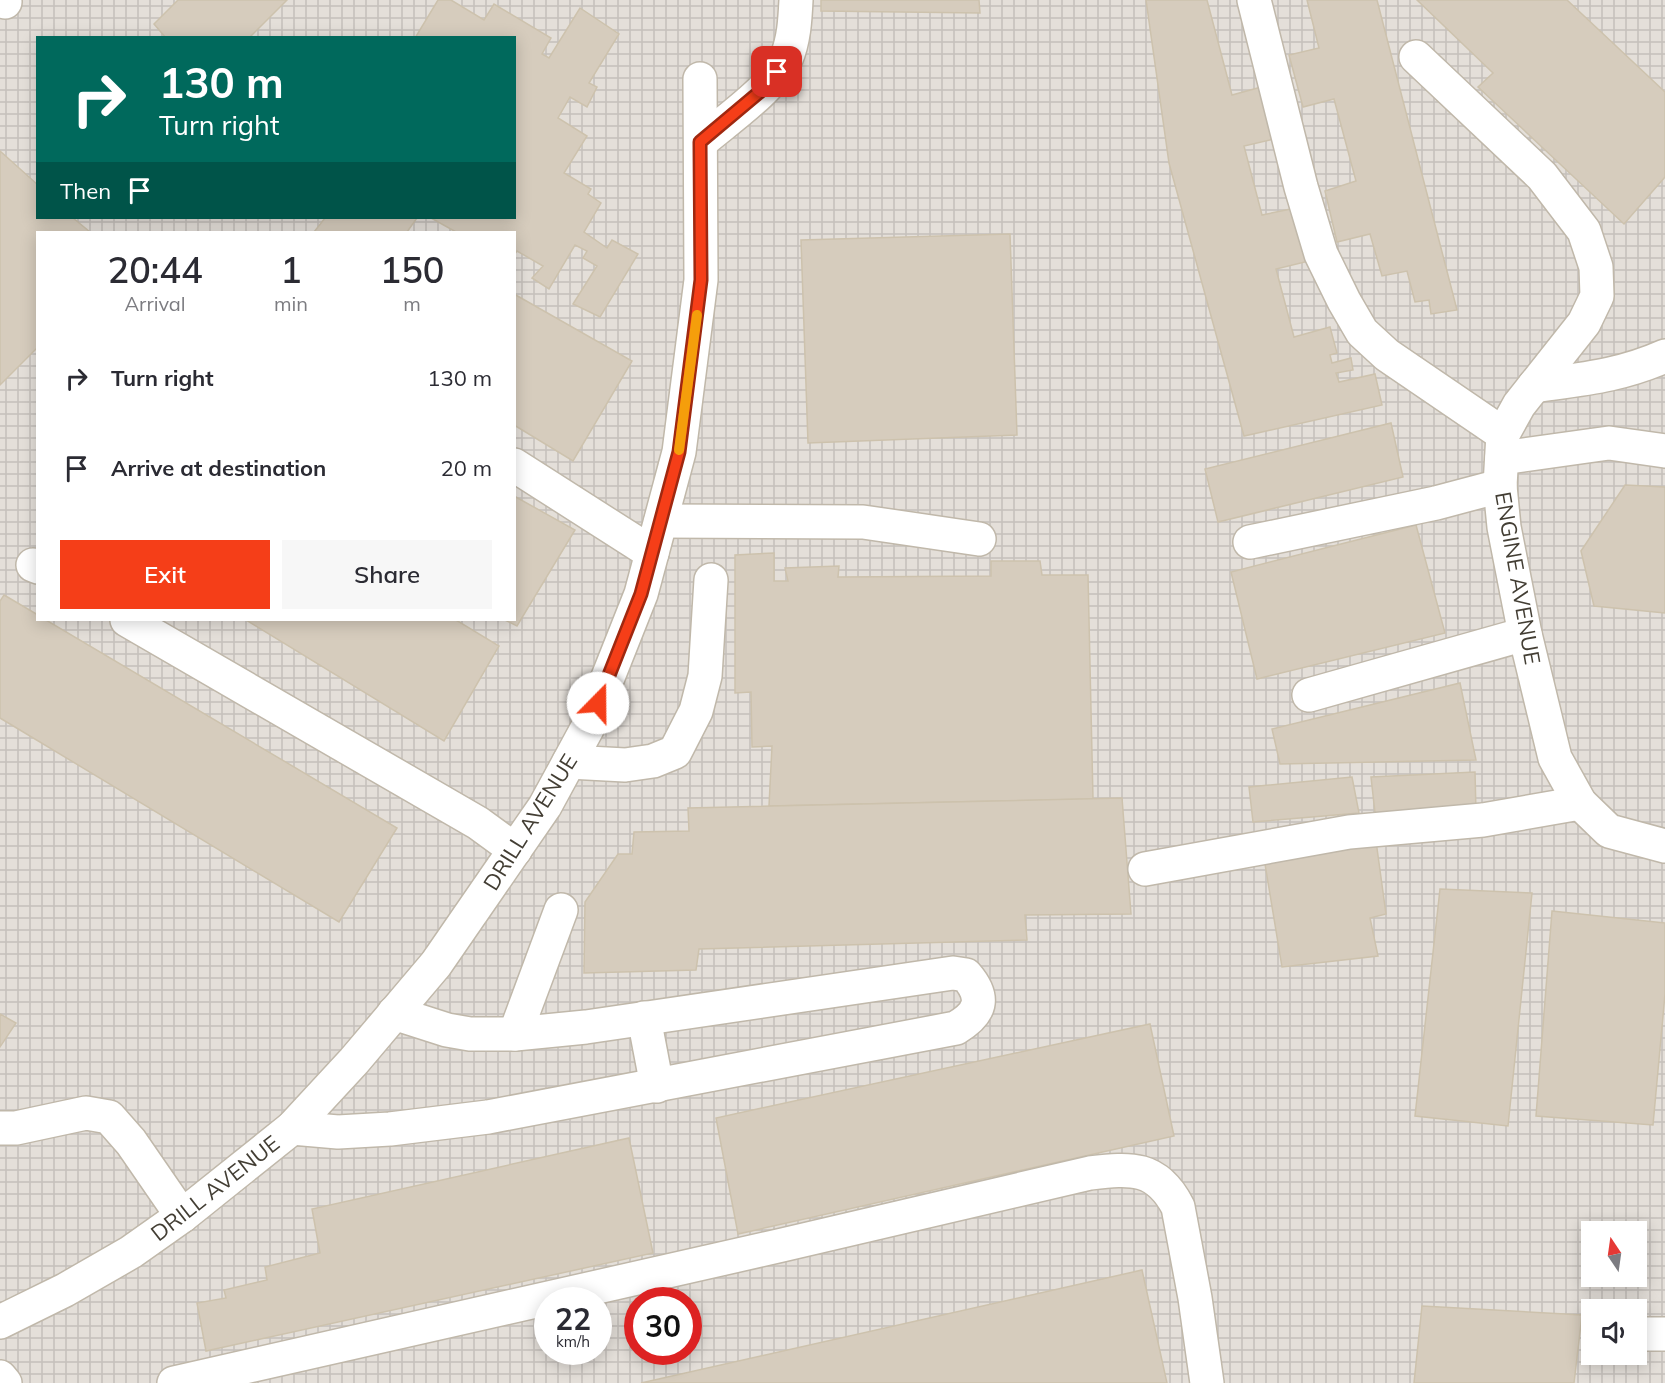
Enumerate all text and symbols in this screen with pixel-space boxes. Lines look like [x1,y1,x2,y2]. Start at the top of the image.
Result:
pin [751,46,802,97]
icon: arrive [760,55,793,88]
text: 130 m [159,56,284,109]
icon: right [60,60,138,138]
text: Turn right [159,108,279,142]
icon: arrive [123,174,156,207]
text: Then [60,177,111,205]
text: 20:44 [108,247,202,292]
text: 1 [280,247,302,292]
text: 150 [380,247,444,292]
text: Arrival [124,291,186,316]
text: min [274,291,308,316]
text: m [403,291,421,316]
icon: right [60,362,93,395]
text: Turn right [111,364,214,392]
text: 130 m [427,364,492,392]
icon: arrive [60,452,93,485]
text: Arrive at destination [111,454,326,482]
text: 20 m [441,454,492,482]
street label: ENGINE AVENUE [1489,489,1547,667]
button: Exit [60,540,270,609]
button: Share [282,540,492,609]
position arrow [566,671,630,735]
street label: DRILL AVENUE [477,749,583,895]
street label: DRILL AVENUE [145,1129,285,1247]
north arrow [1581,1221,1647,1287]
map controls [1581,1221,1647,1365]
speed limit sign: 30 [624,1287,702,1365]
button: sound [1581,1299,1647,1365]
text: 22 [555,1300,591,1338]
text: km/h [556,1332,590,1351]

